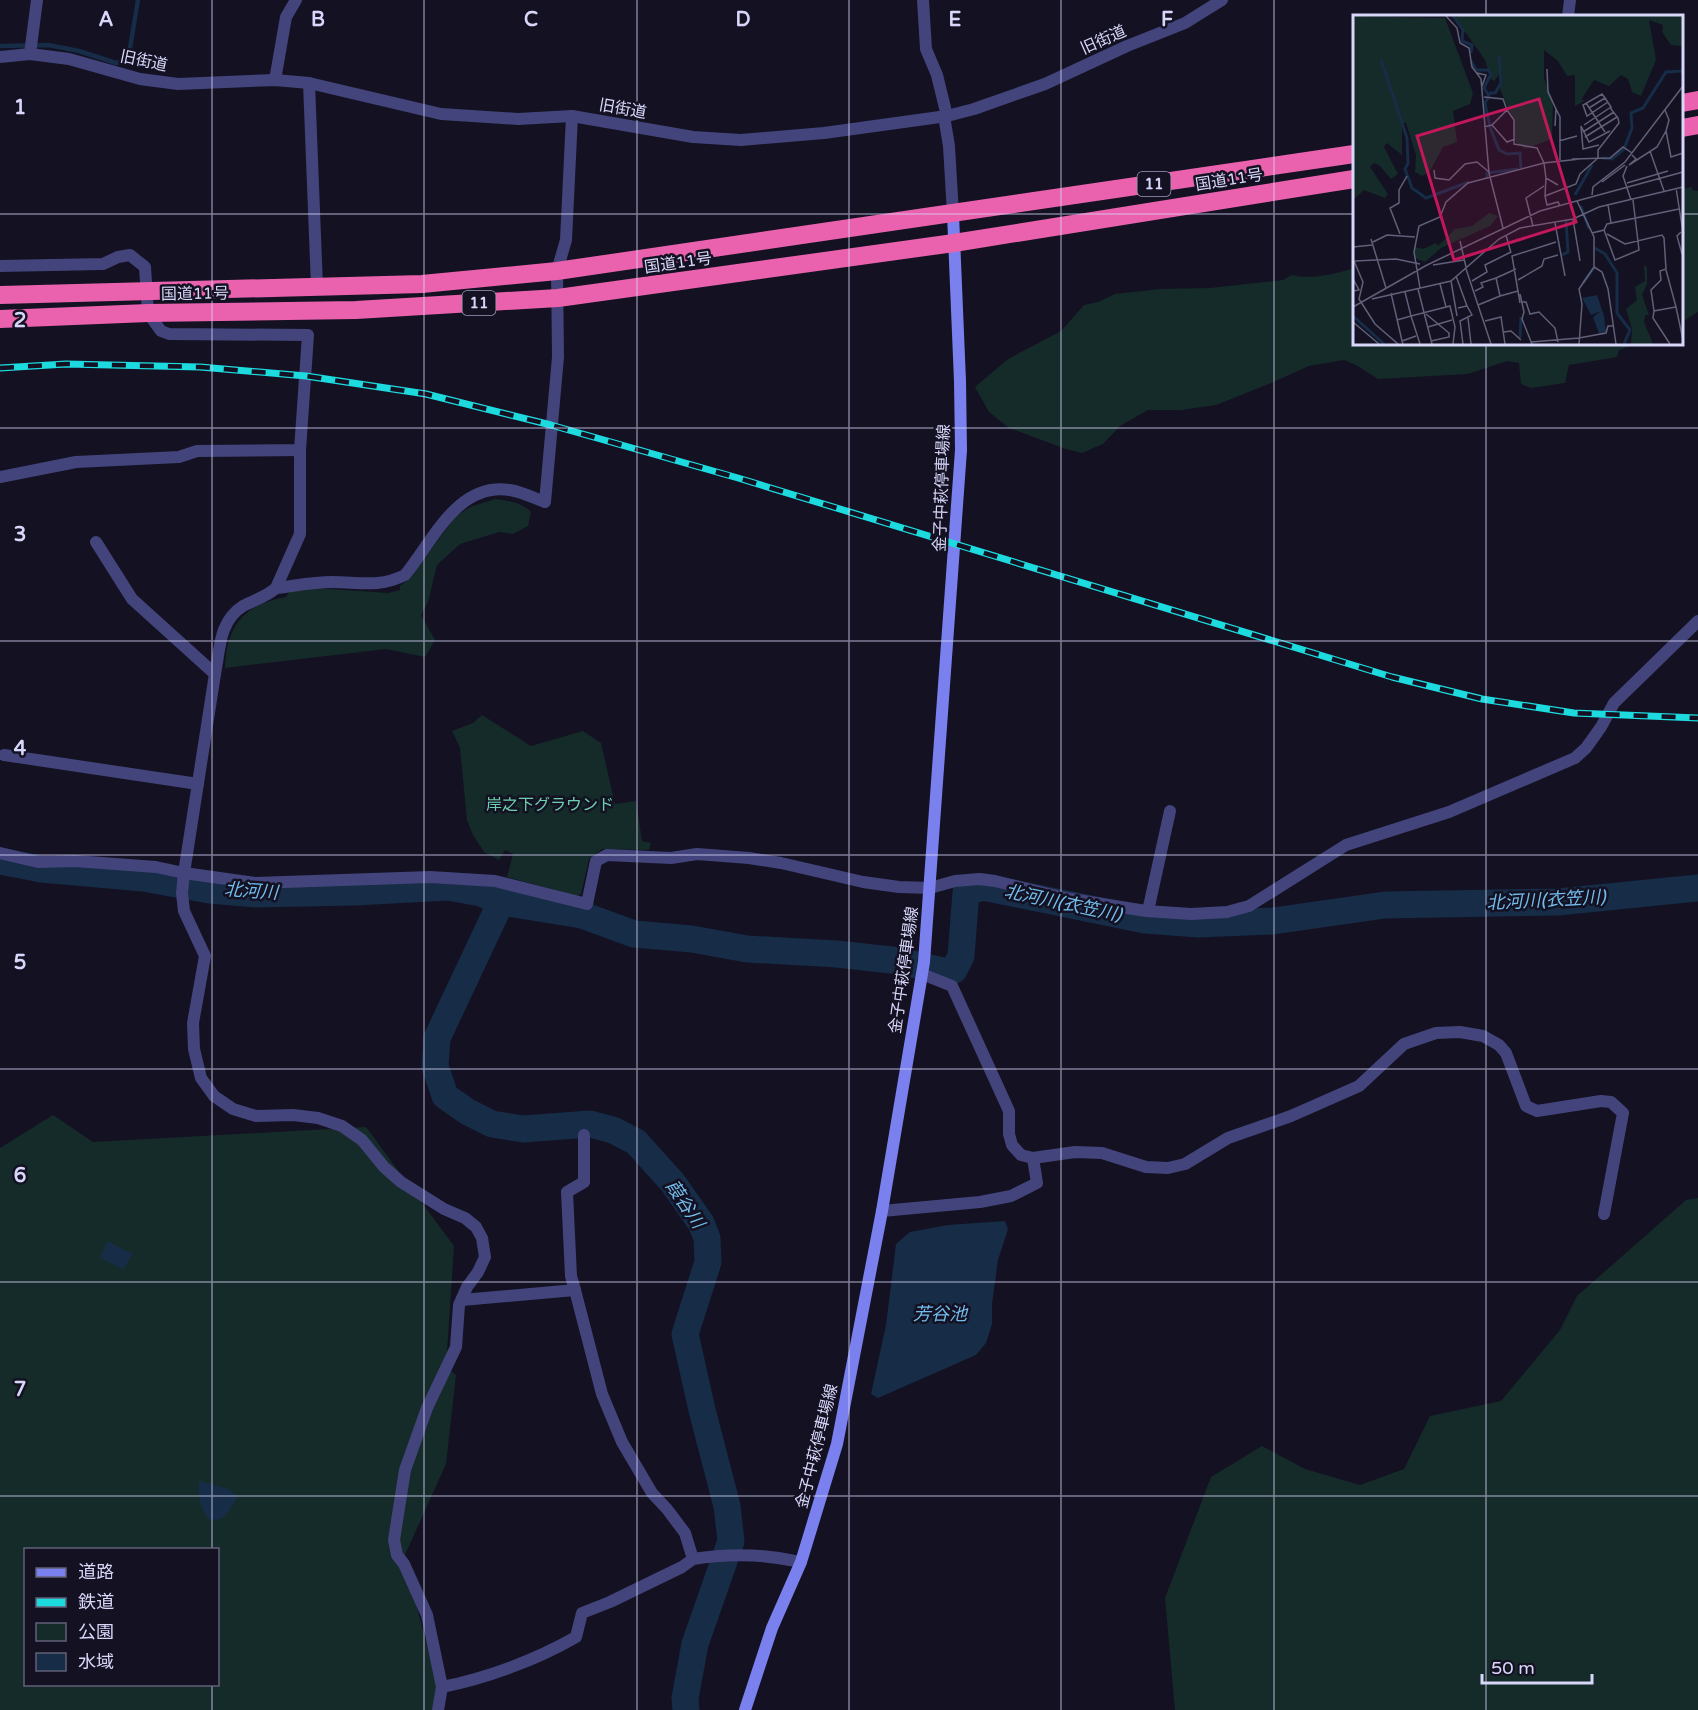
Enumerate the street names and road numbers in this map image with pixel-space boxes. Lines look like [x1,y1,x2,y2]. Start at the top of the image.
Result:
street label: 旧街道 [1077,21,1129,59]
street label: 旧街道 [118,46,169,76]
street label: 旧街道 [597,95,648,123]
street label: 国道11号 [1194,165,1264,195]
road number: 11 [1138,172,1170,196]
street label: 国道11号 [643,248,713,278]
street label: 国道11号 [161,283,229,305]
road number: 11 [462,291,496,315]
street label: 金子中萩停車場線 [930,424,954,552]
street label: 金子中萩停車場線 [885,905,923,1035]
street label: 金子中萩停車場線 [792,1382,842,1511]

